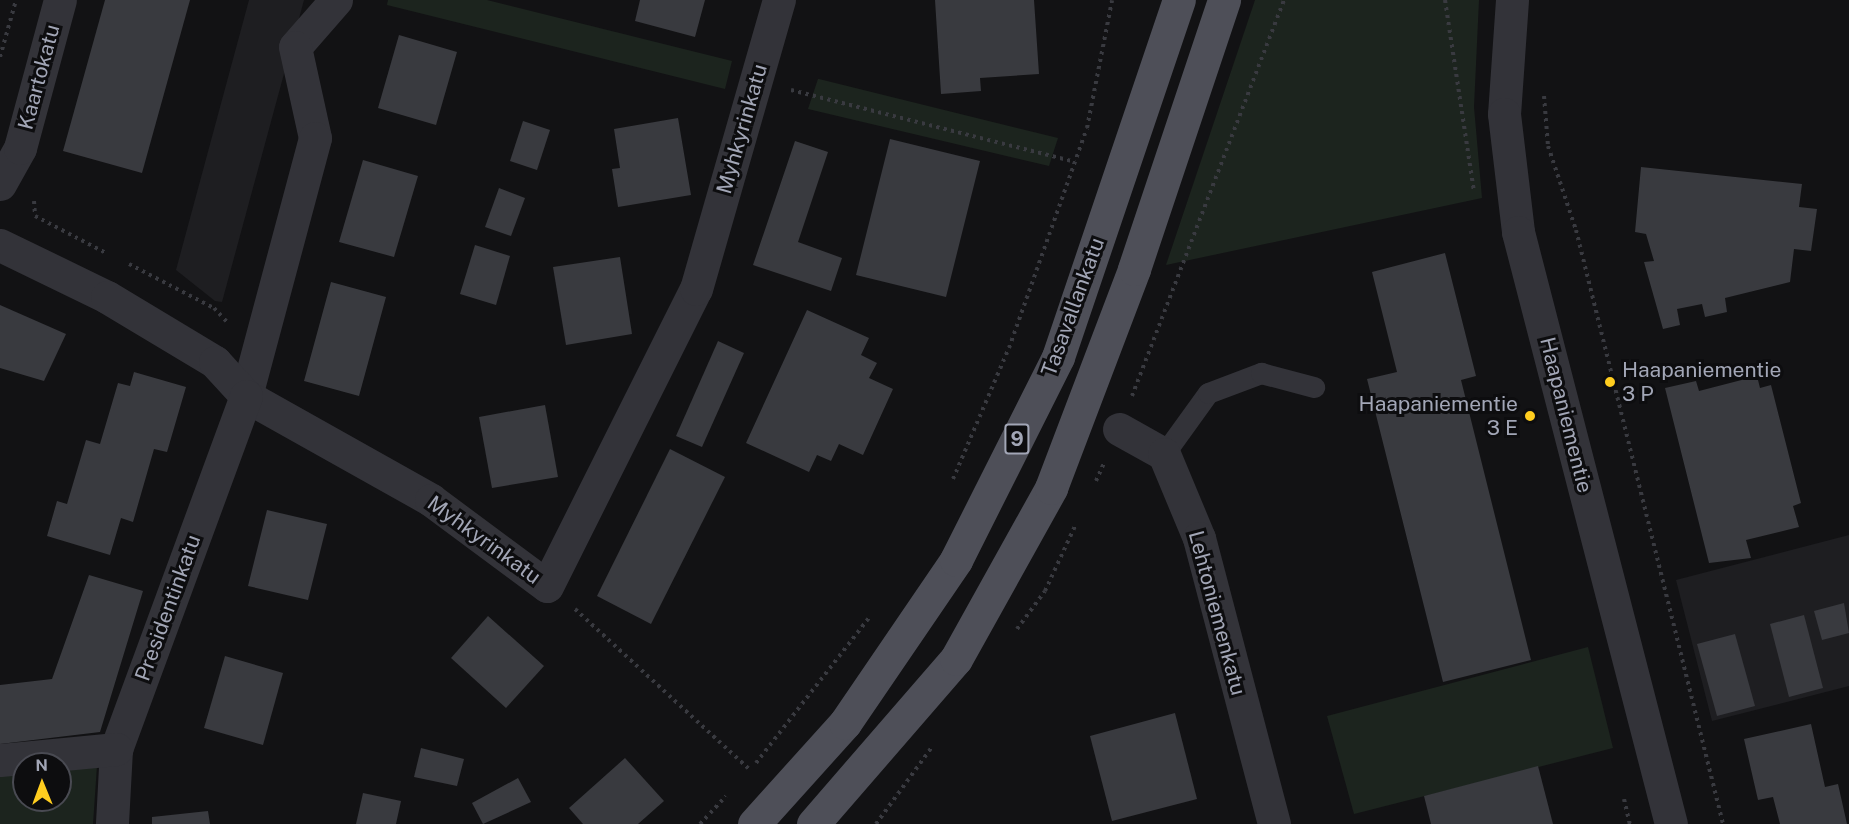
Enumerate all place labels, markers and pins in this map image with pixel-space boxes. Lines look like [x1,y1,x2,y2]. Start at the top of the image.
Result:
place label: Haapaniementie 3 P [1622,357,1781,407]
marker: Haapaniementie 3 P [1603,375,1617,389]
place label: Haapaniementie 3 E [1359,391,1518,441]
marker: Haapaniementie 3 E [1523,409,1537,423]

